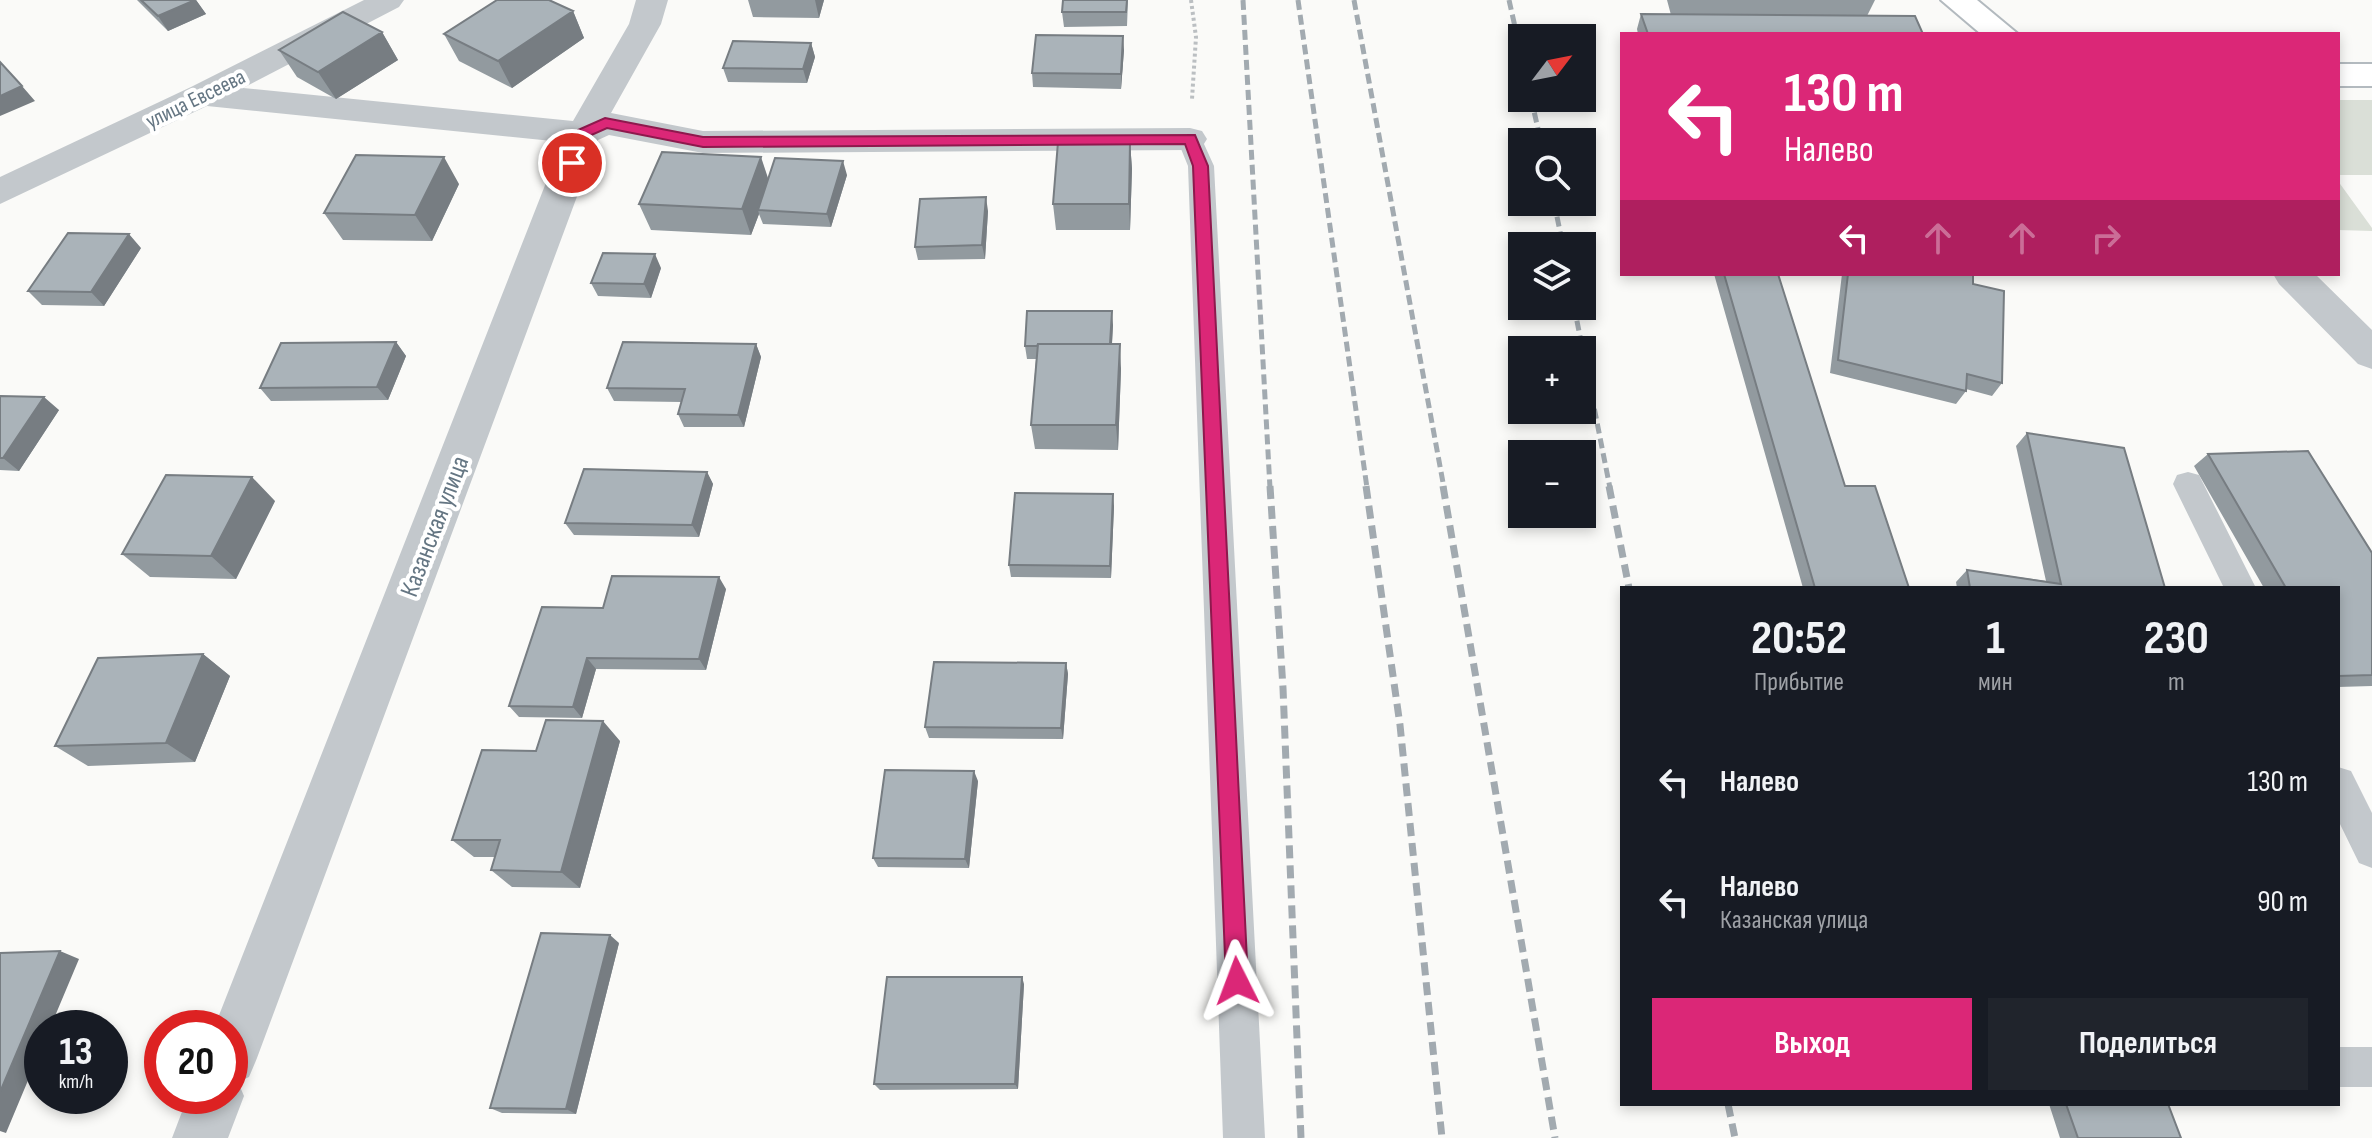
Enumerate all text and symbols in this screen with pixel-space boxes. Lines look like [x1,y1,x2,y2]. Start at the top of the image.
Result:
north arrow [1508,24,1596,112]
map controls [1508,24,1596,528]
text: 130 m [1784,61,1904,128]
street label: улица Евсеева [141,64,250,135]
icon: left [1652,64,1756,168]
button: search [1508,128,1596,216]
pin [538,129,606,197]
text: Налево [1784,129,1874,172]
icon: arrive [550,141,594,185]
icon: left [1832,216,1876,260]
icon: ahead [1916,216,1960,260]
icon: ahead [2000,216,2044,260]
icon: right [2084,216,2128,260]
button: layers [1508,232,1596,320]
button: + [1508,336,1596,424]
button: − [1508,440,1596,528]
street label: Казанская улица [394,452,476,601]
text: 20:52 [1751,610,1847,667]
text: 1 [1986,610,2005,667]
text: 230 [2144,610,2209,667]
text: Прибытие [1754,667,1844,698]
text: мин [1978,667,2013,698]
text: m [2168,667,2185,698]
icon: left [1652,760,1696,804]
text: Налево [1720,764,1799,800]
text: 130 m [2248,764,2308,800]
text: Налево [1720,869,1799,905]
icon: left [1652,880,1696,924]
text: 90 m [2257,884,2308,920]
text: Казанская улица [1720,905,1868,936]
position arrow [1195,939,1279,1023]
button: Выход [1652,998,1972,1090]
button: Поделиться [1988,998,2308,1090]
speed limit sign: 20 [144,1010,248,1114]
text: 13 [59,1028,93,1076]
text: km/h [59,1070,93,1094]

